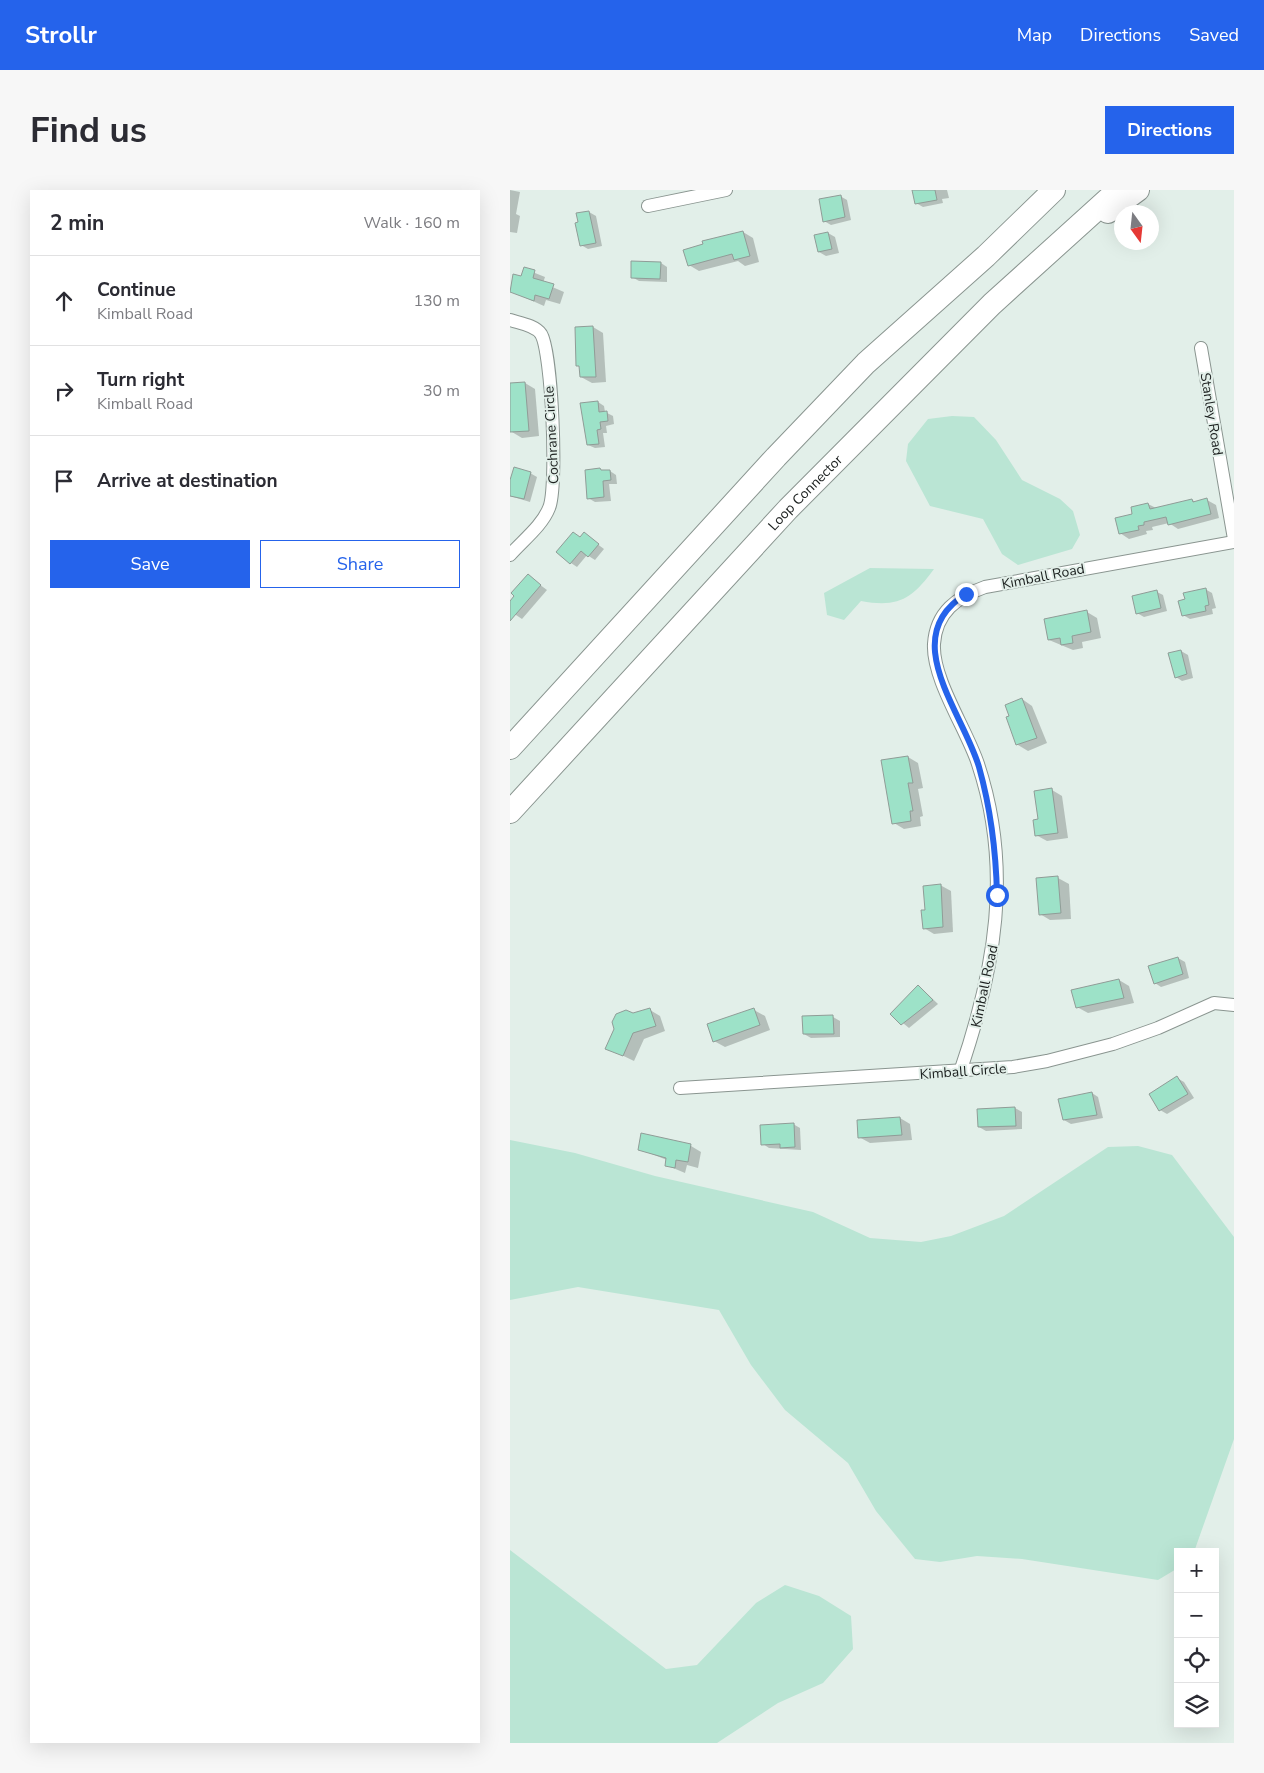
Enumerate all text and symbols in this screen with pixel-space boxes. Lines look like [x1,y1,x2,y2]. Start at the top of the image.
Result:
text: Strollr [25,19,97,51]
text: Map [1017,23,1052,47]
text: Directions [1080,23,1161,47]
text: Saved [1189,23,1239,47]
button: Directions [1105,106,1234,154]
text: Find us [30,107,147,154]
north arrow [1114,205,1159,250]
text: 2 min [50,209,104,237]
text: Walk · 160 m [364,212,460,234]
text: Continue [97,277,176,303]
icon: ahead [50,287,78,315]
text: 130 m [413,290,460,312]
text: Kimball Road [97,303,193,325]
text: Turn right [97,367,184,393]
street label: Stanley Road [1196,371,1227,457]
icon: right [50,377,78,405]
text: 30 m [423,380,460,402]
street label: Cochrane Circle [539,385,564,484]
text: Kimball Road [97,393,193,415]
street label: Loop Connector [764,451,847,535]
icon: arrive [50,467,78,495]
text: Arrive at destination [97,468,278,494]
button: Save [50,540,250,588]
button: Share [260,540,460,588]
street label: Kimball Road [1000,559,1086,594]
route end [955,583,978,606]
route start [986,884,1009,907]
street label: Kimball Road [966,943,1003,1029]
street label: Kimball Circle [919,1059,1007,1084]
map controls [1174,1548,1219,1728]
button: + [1174,1548,1219,1593]
button: − [1174,1593,1219,1638]
button: locate [1174,1638,1219,1683]
button: layers [1174,1683,1219,1728]

